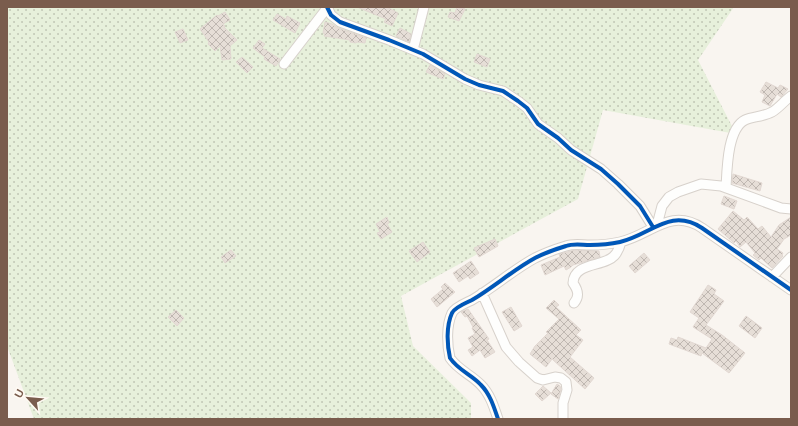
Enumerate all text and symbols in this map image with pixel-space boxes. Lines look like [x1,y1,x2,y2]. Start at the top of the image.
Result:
north arrow [8,378,48,418]
text: U [12,387,26,400]

